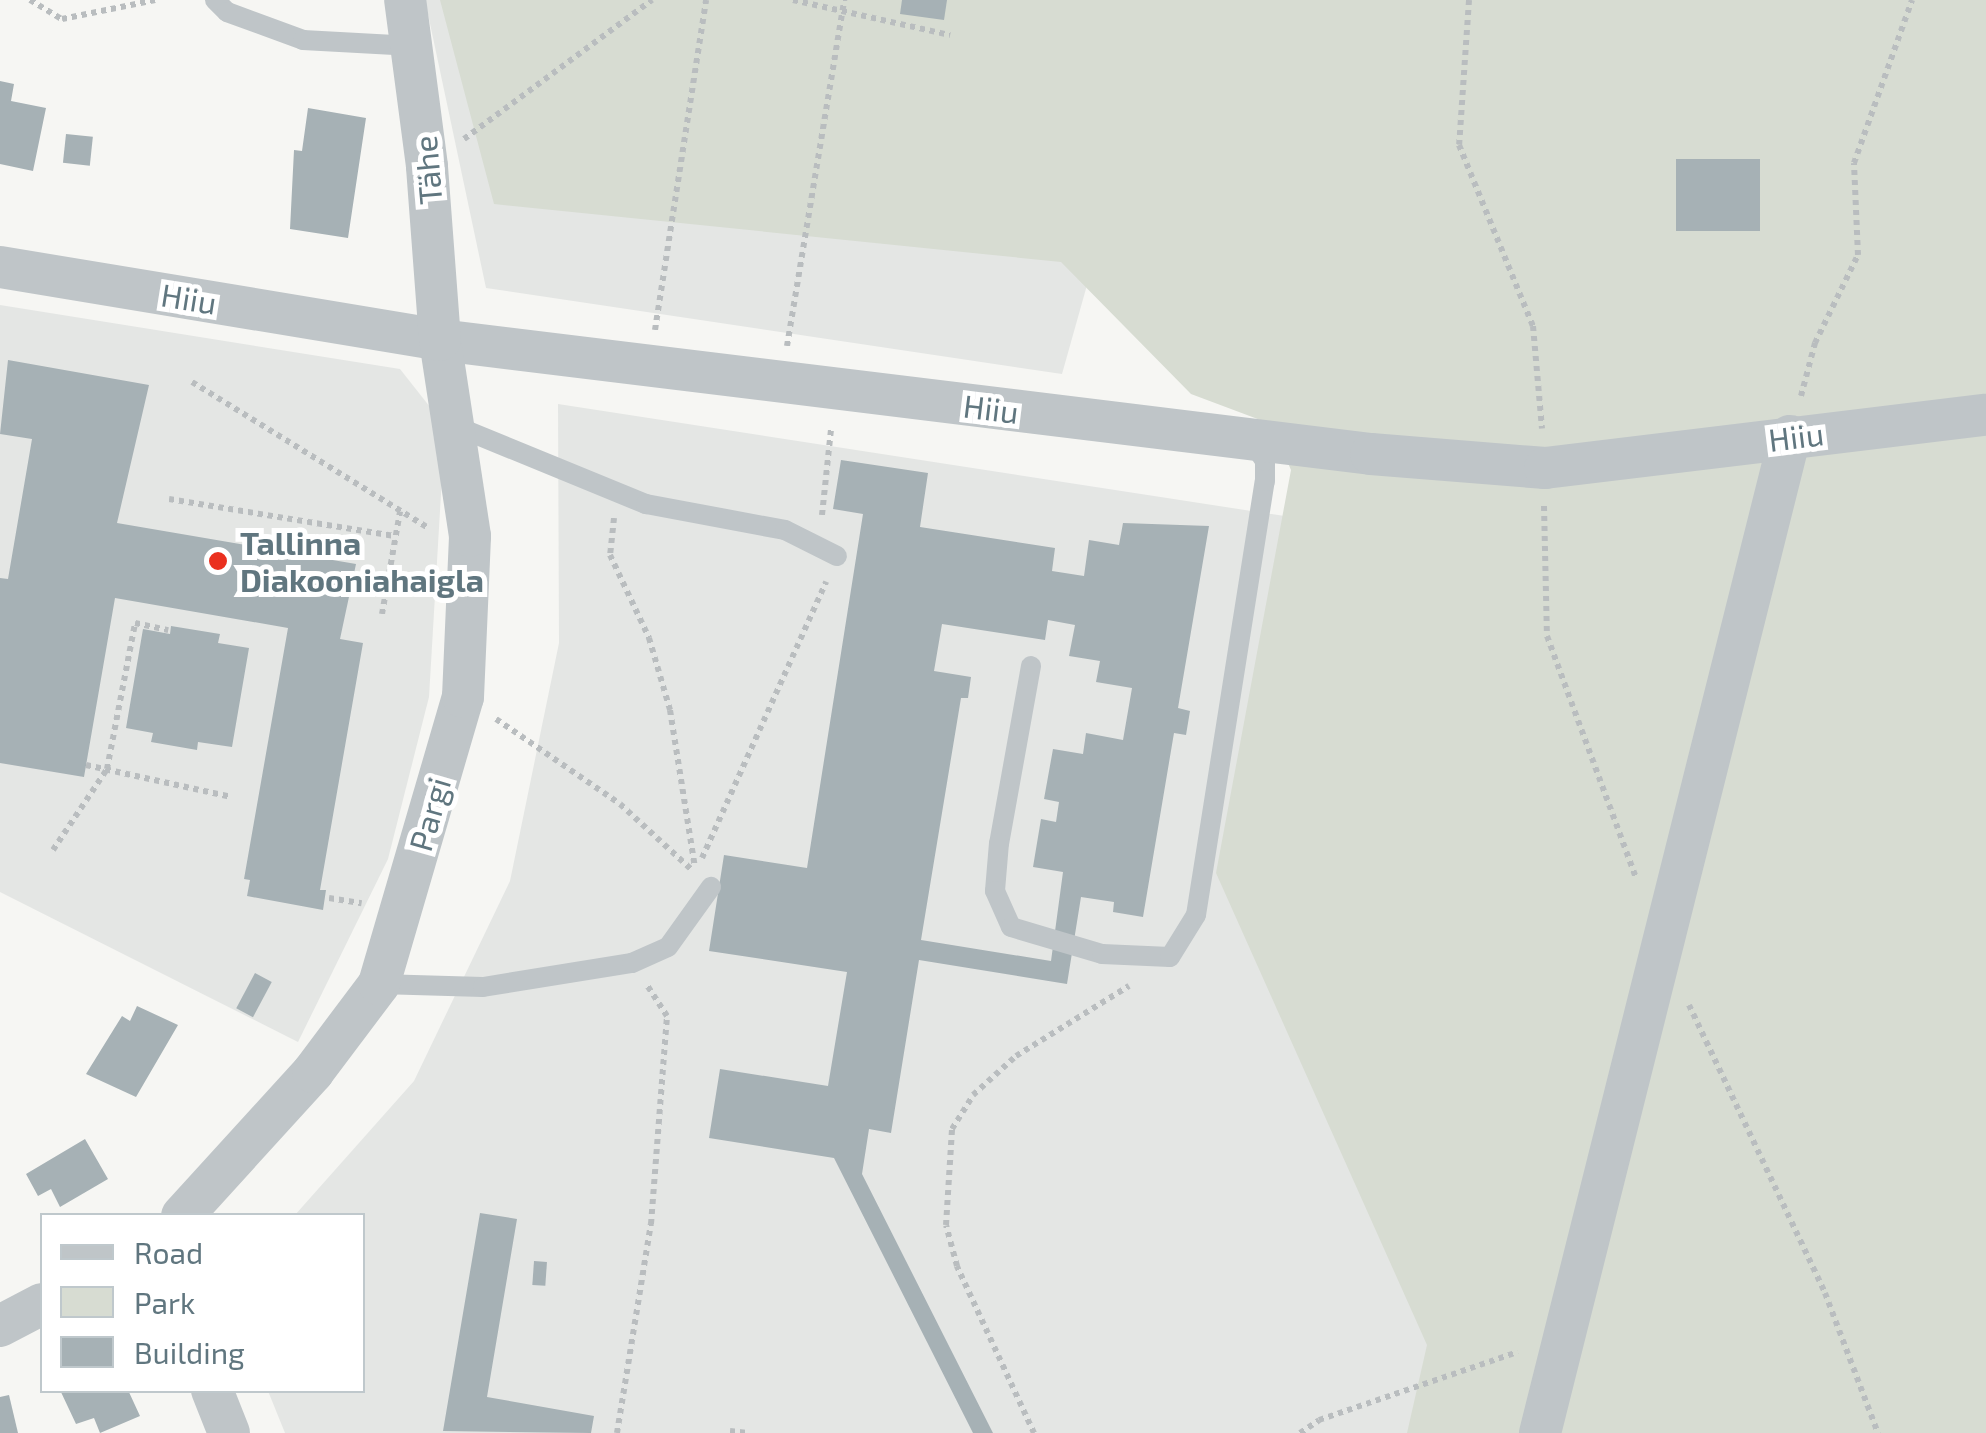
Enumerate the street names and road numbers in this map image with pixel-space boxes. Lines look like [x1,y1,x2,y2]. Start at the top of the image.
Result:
street label: Tähe [405,134,449,206]
street label: Hiiu [159,275,219,321]
street label: Hiiu [961,386,1021,430]
street label: Hiiu [1766,414,1826,458]
street label: Pargi [400,773,458,855]

